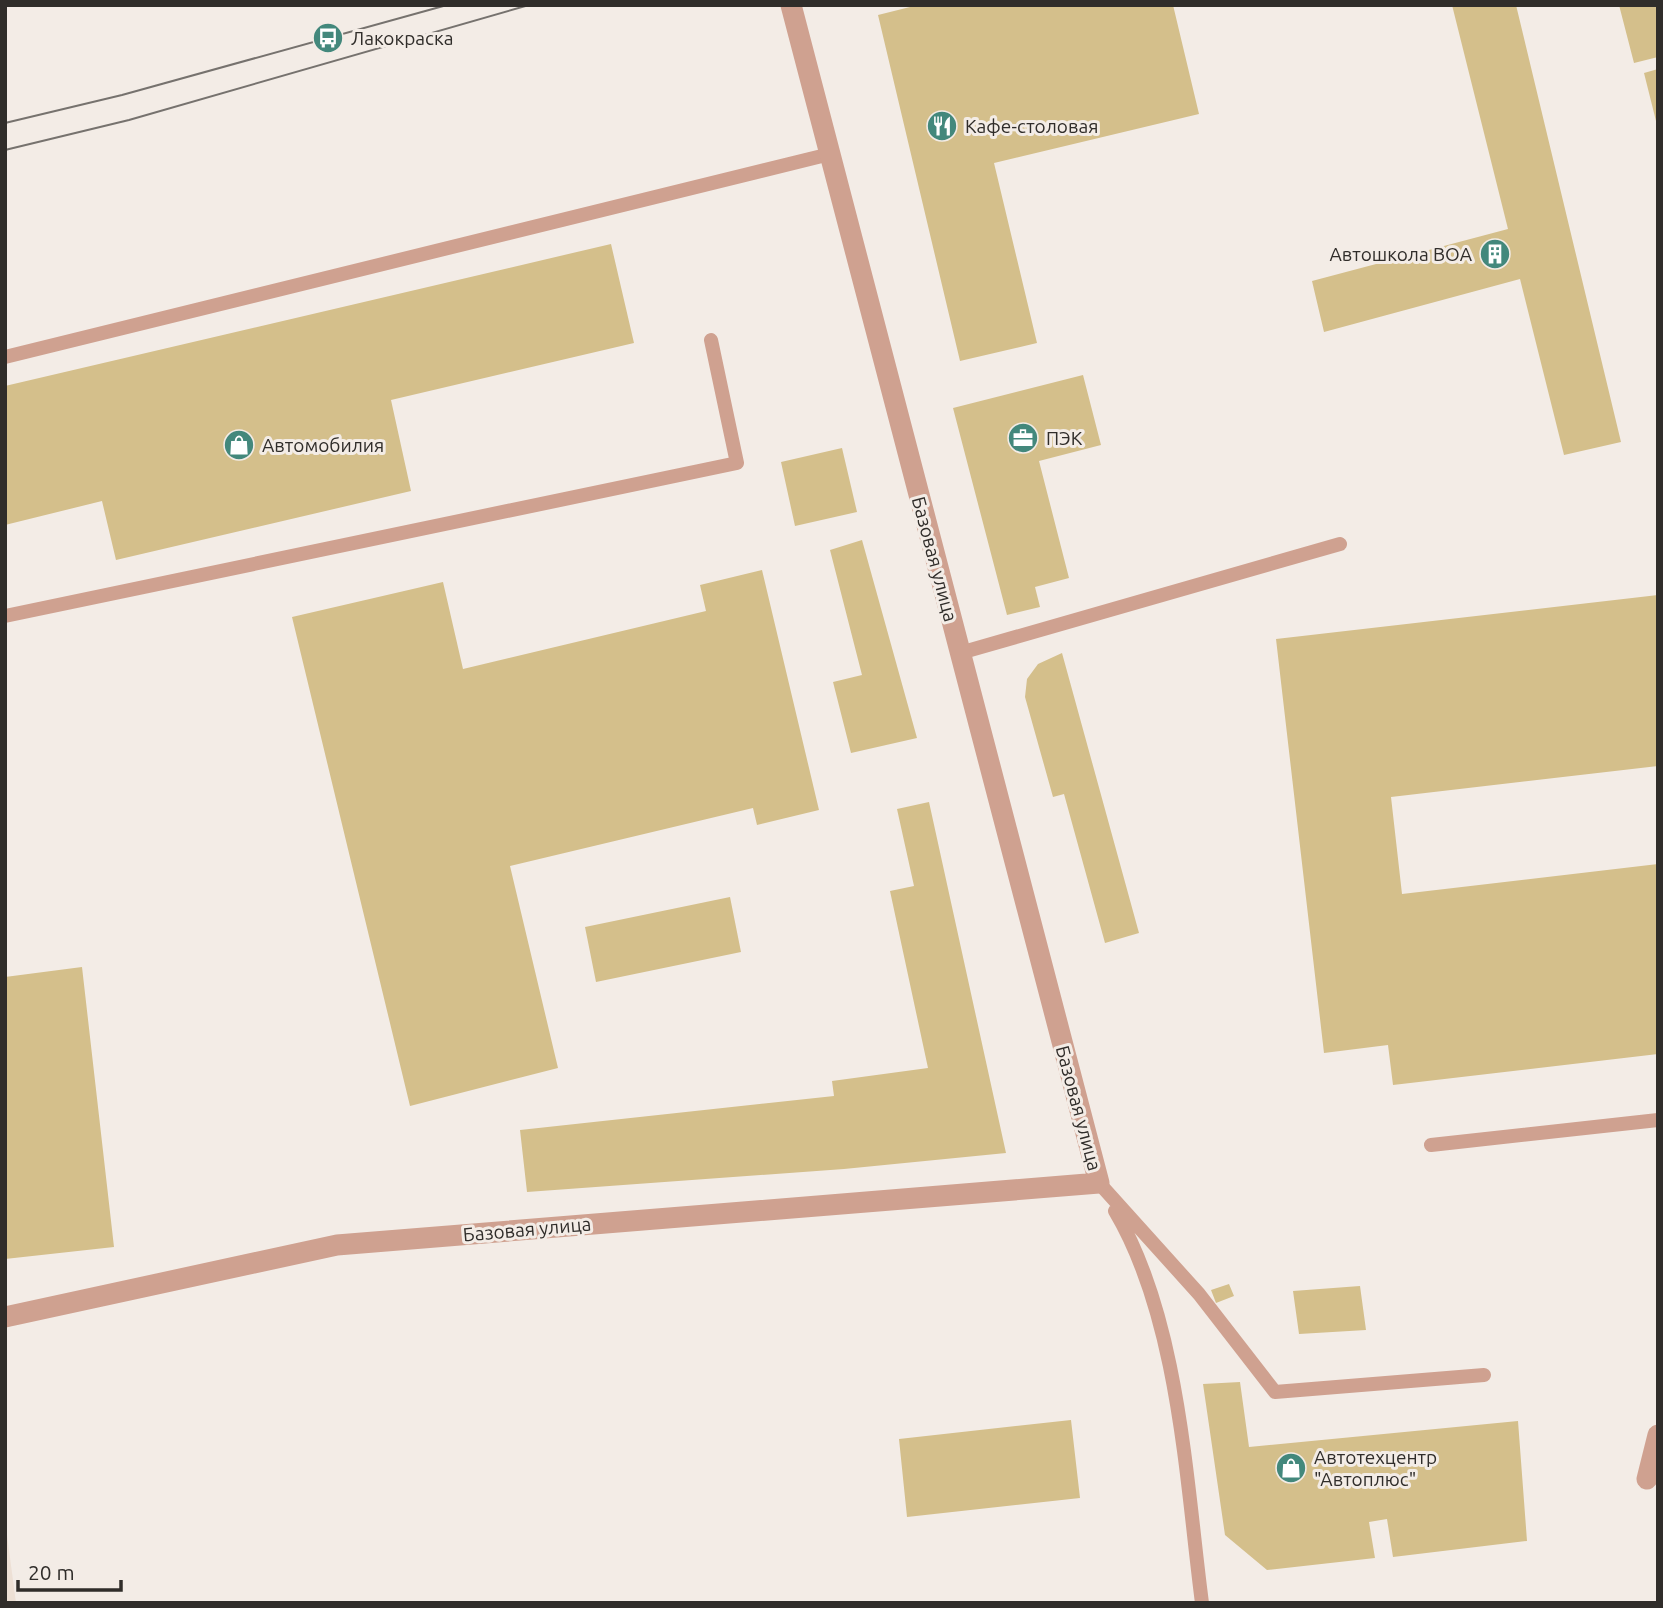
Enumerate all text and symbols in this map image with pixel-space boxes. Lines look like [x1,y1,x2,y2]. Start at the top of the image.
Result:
bus stop icon: Лакокраска [311,21,345,55]
place label: Лакокраска [351,27,453,49]
restaurant icon: Кафе-столовая [925,109,959,143]
place label: Кафе-столовая [965,115,1098,137]
building icon: Автошкола ВОА [1478,237,1512,271]
place label: Автошкола ВОА [1329,243,1473,265]
office icon: ПЭК [1006,421,1040,455]
place label: ПЭК [1046,427,1083,449]
shop icon: Автомобилия [222,428,256,462]
place label: Автомобилия [262,434,384,456]
street label: Базовая улица [908,494,962,624]
street label: Базовая улица [1052,1043,1106,1173]
street label: Базовая улица [462,1212,592,1246]
place label: Автотехцентр "Автоплюс" [1314,1446,1437,1490]
shop icon: Автотехцентр "Автоплюс" [1274,1451,1308,1485]
scale bar [18,1548,121,1592]
text: 20 m [28,1560,75,1584]

